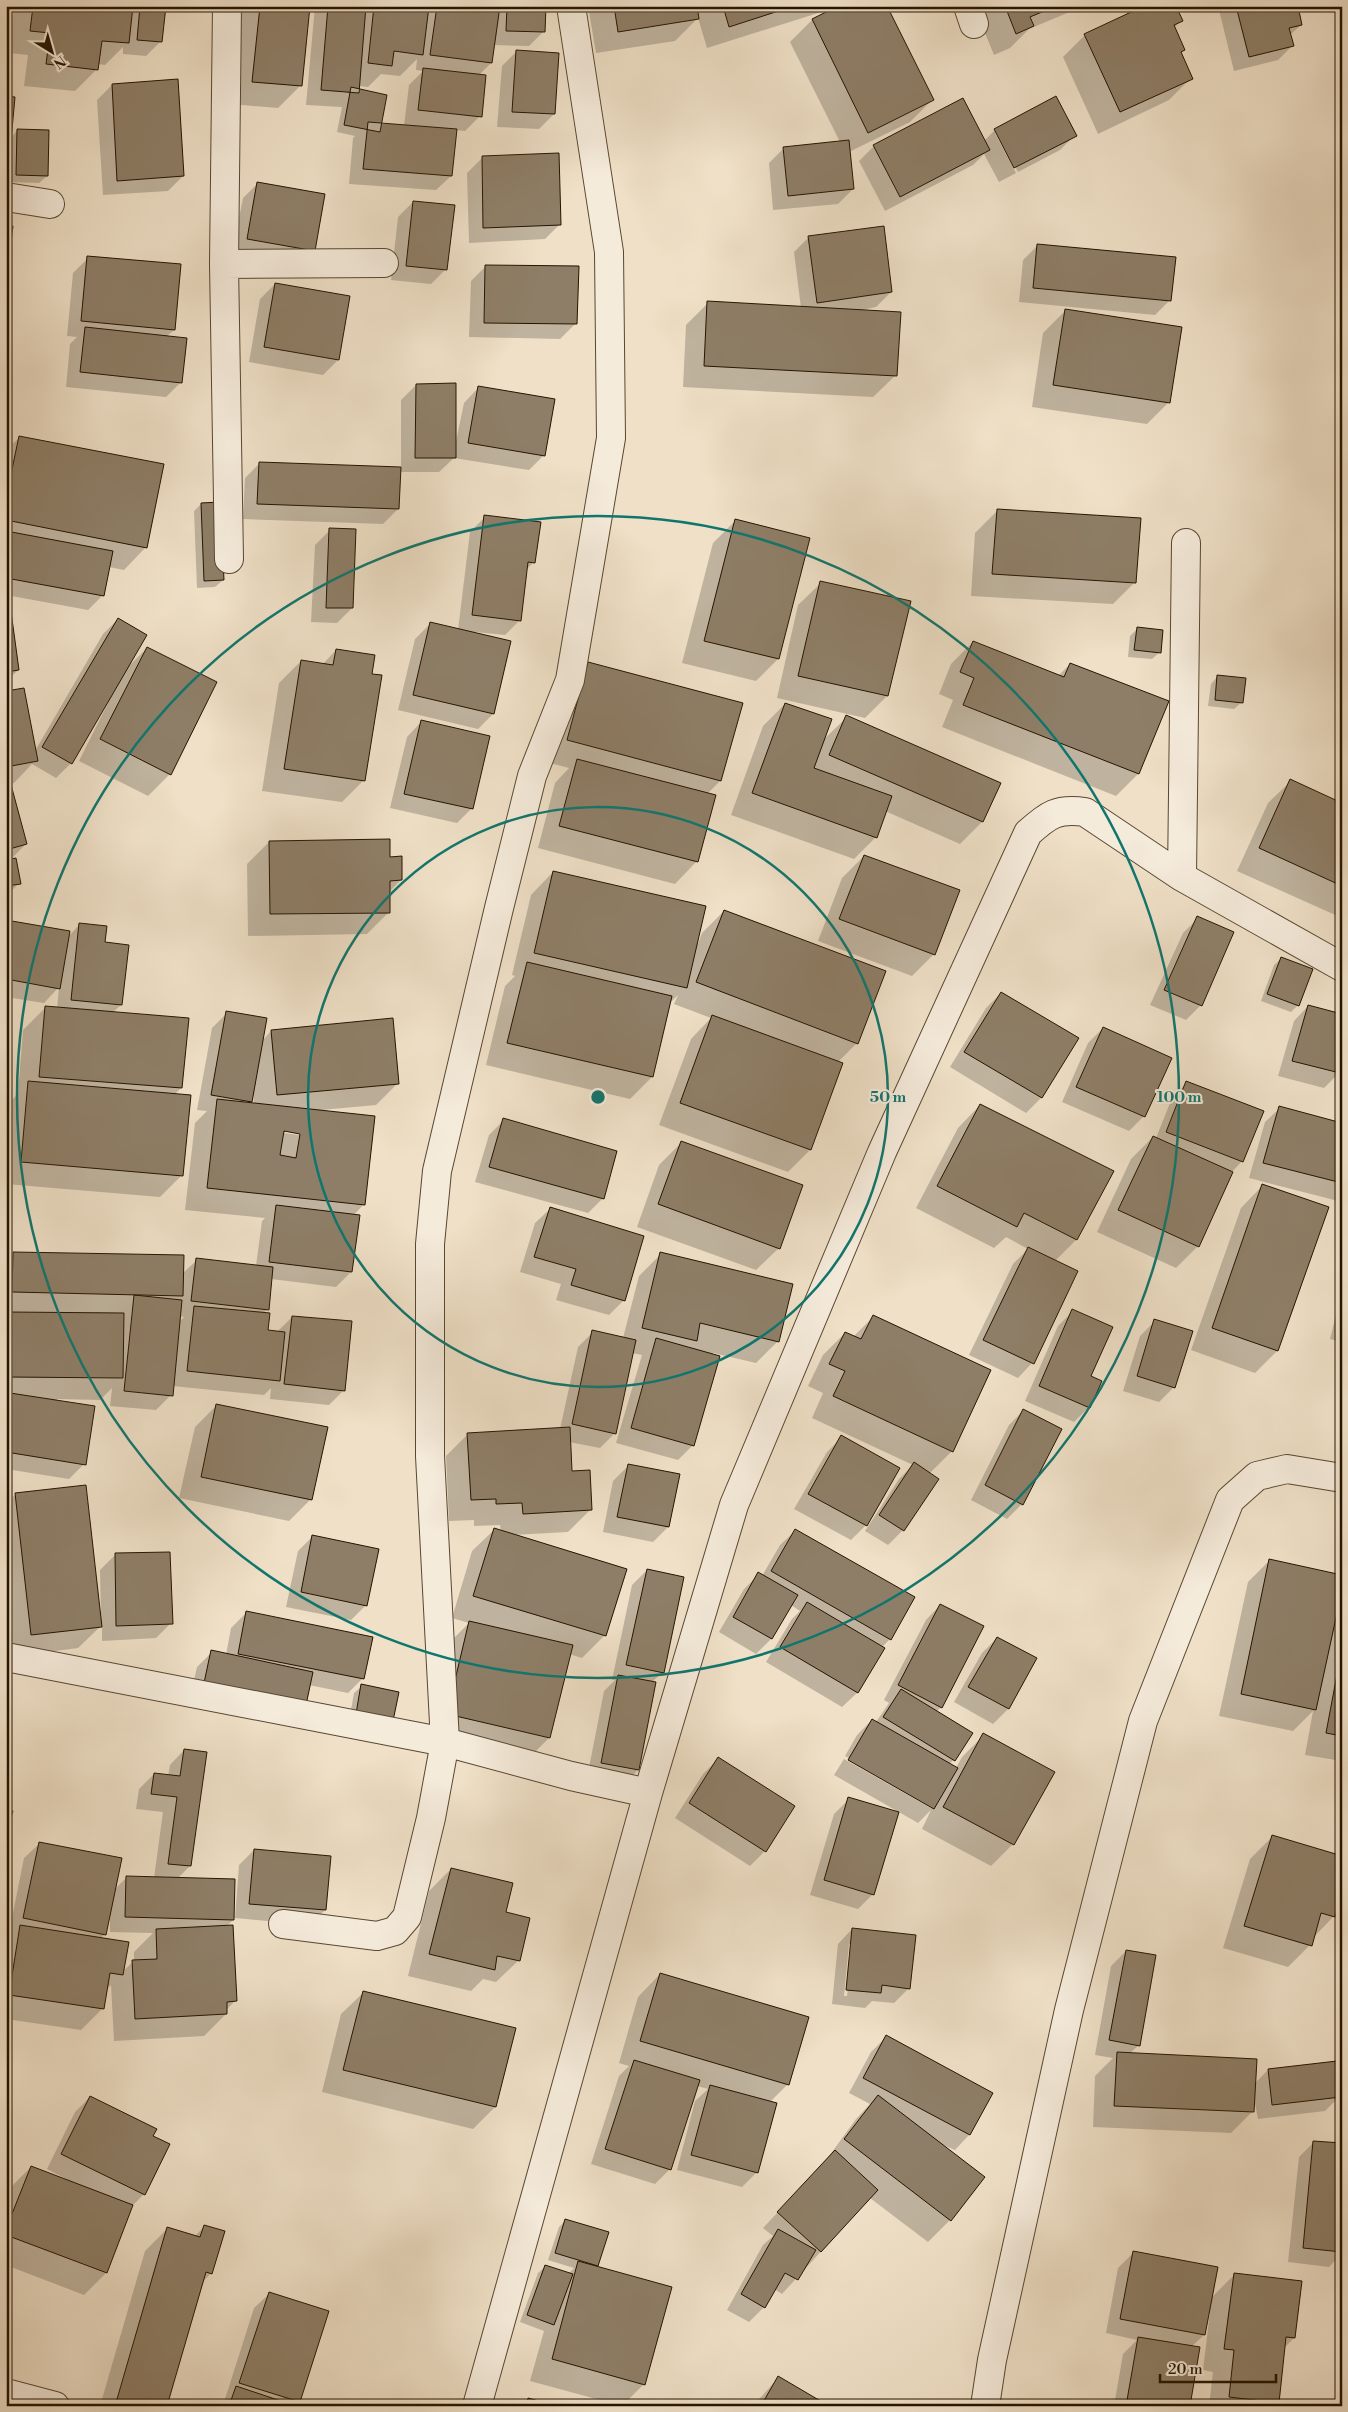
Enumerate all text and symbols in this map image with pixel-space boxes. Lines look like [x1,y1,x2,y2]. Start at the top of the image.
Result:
north arrow [28,28,78,78]
text: N [49,51,69,72]
centre of rings [589,1088,607,1106]
text: 50 m [870,1088,906,1107]
text: 100 m [1157,1088,1202,1107]
scale bar [1160,2352,1277,2384]
text: 20 m [1168,2360,1203,2379]

